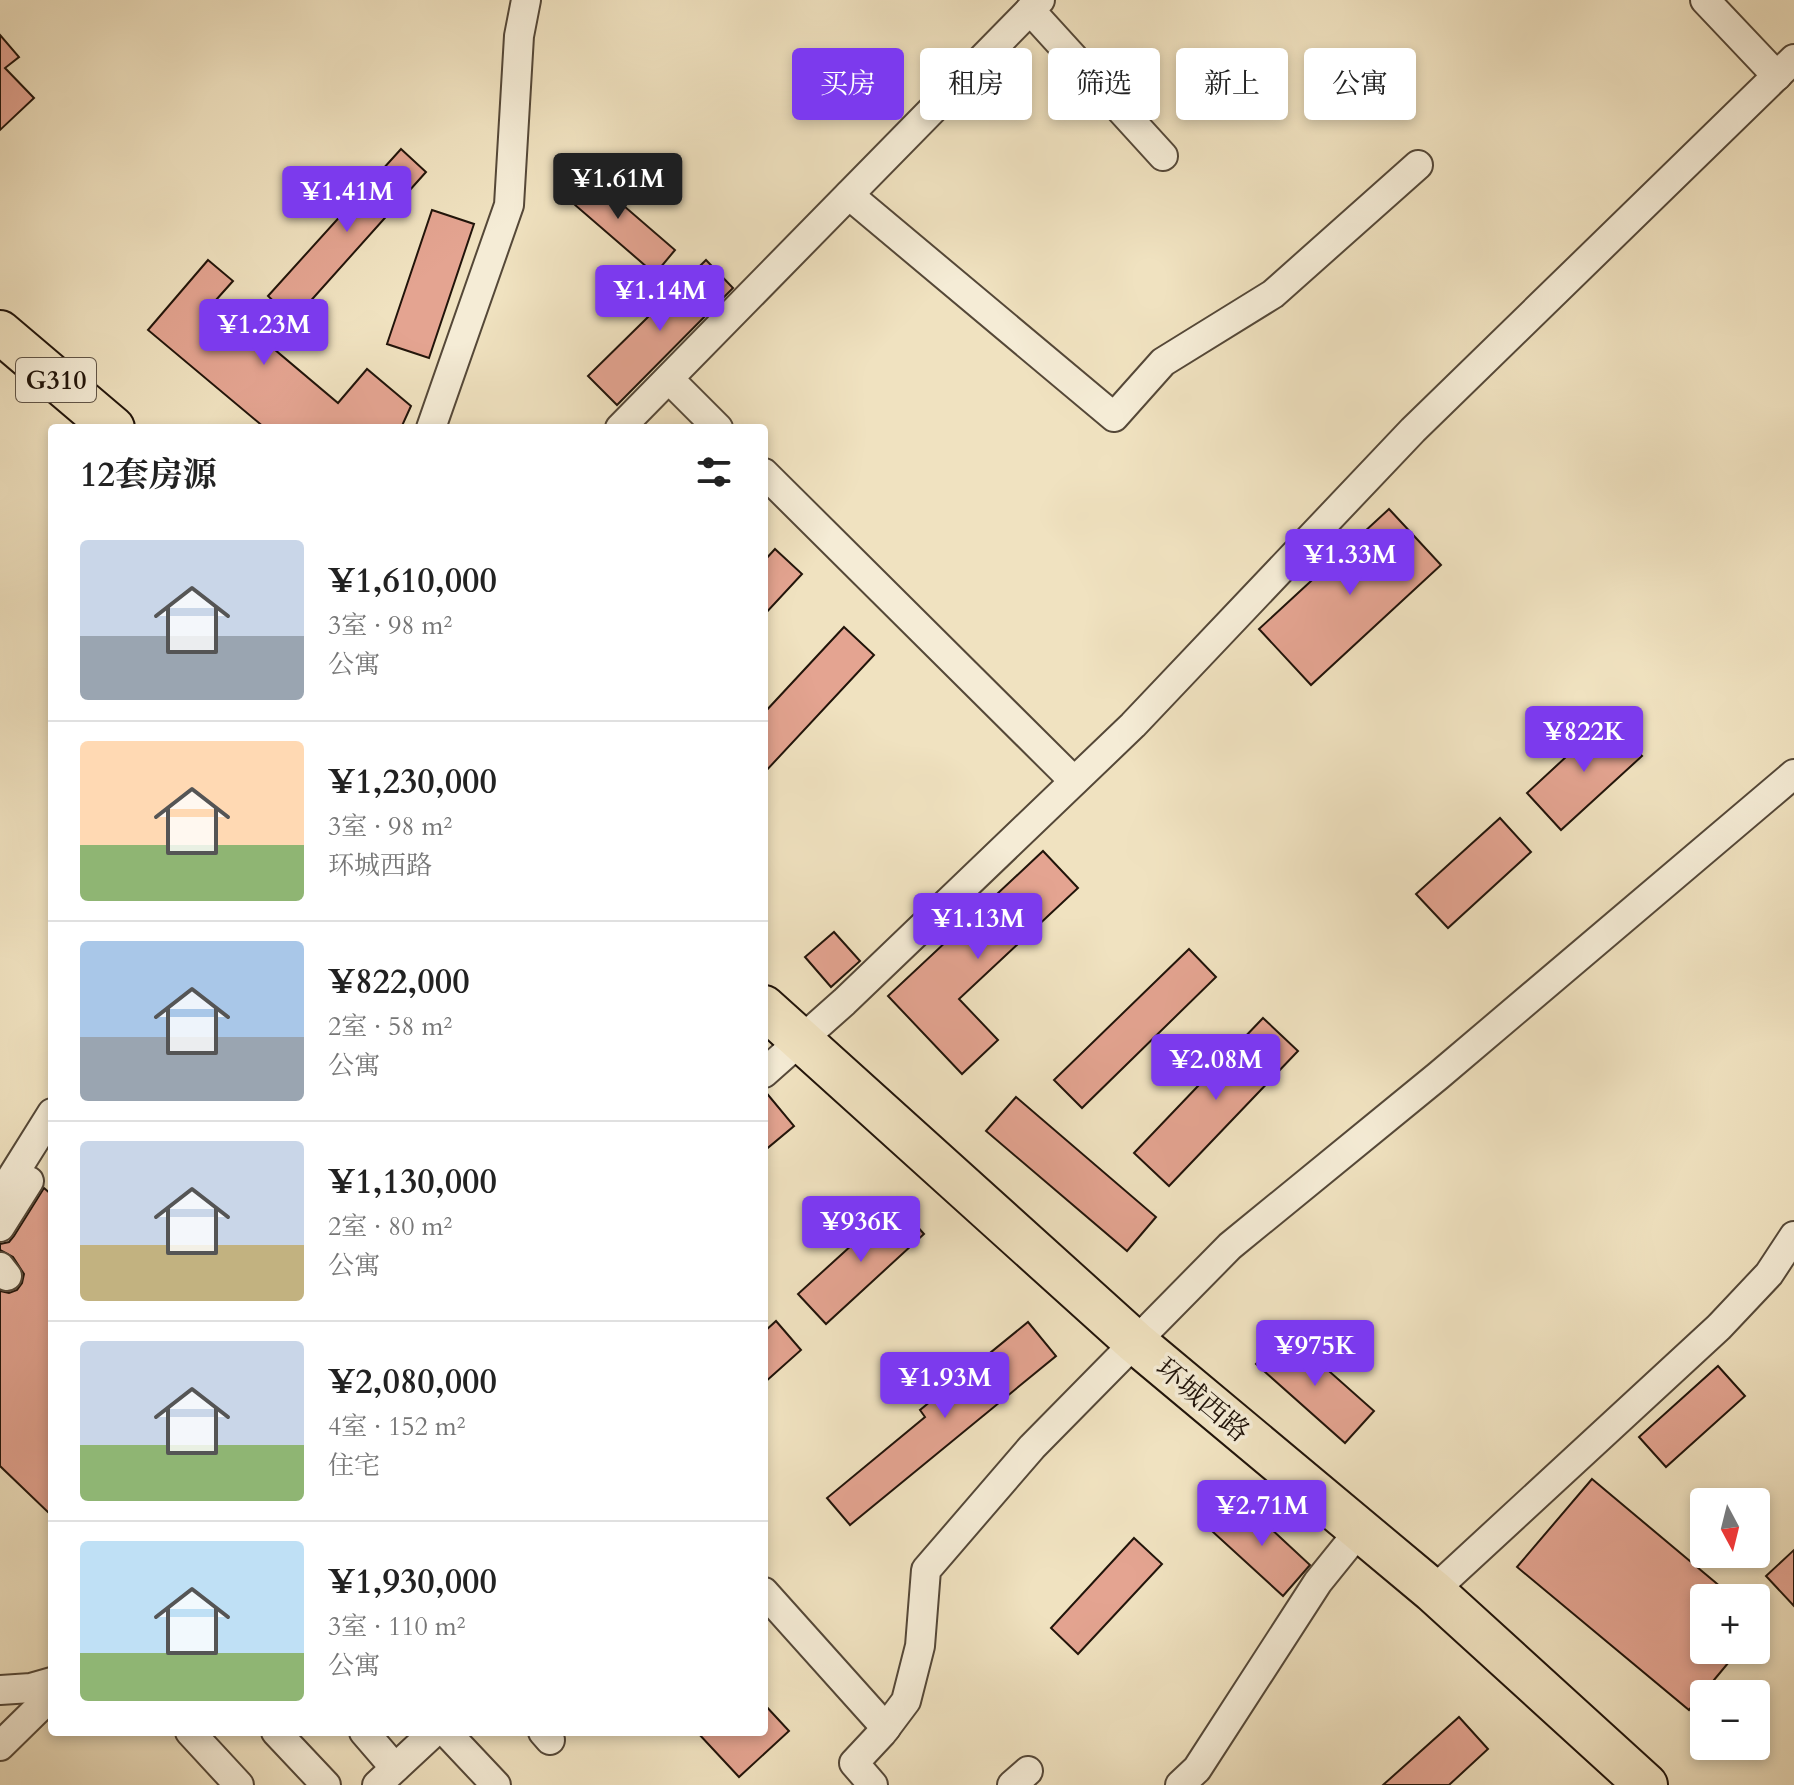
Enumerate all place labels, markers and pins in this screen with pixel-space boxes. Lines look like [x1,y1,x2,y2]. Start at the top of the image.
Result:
pin: ¥1.61M [553,153,683,221]
pin: ¥1.41M [282,166,412,234]
pin: ¥1.14M [595,265,725,333]
pin: ¥1.23M [199,299,329,367]
pin: ¥1.33M [1285,529,1415,597]
pin: ¥822K [1528,706,1640,774]
pin: ¥1.13M [913,893,1043,961]
pin: ¥2.08M [1151,1034,1281,1102]
pin: ¥936K [805,1196,917,1264]
pin: ¥975K [1259,1320,1371,1388]
pin: ¥1.93M [880,1352,1010,1420]
pin: ¥2.71M [1197,1480,1327,1548]

